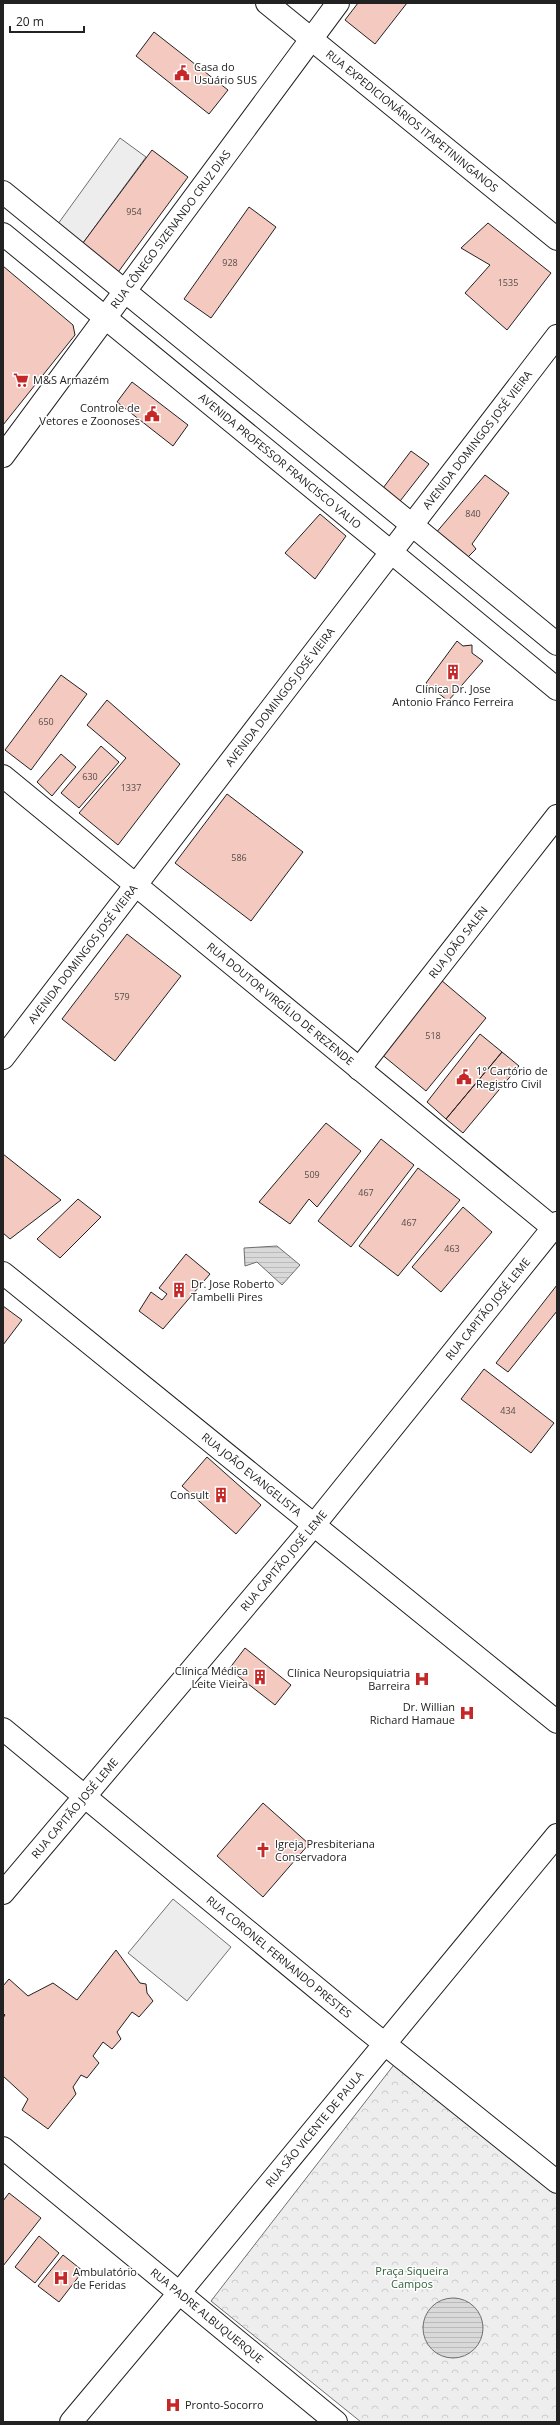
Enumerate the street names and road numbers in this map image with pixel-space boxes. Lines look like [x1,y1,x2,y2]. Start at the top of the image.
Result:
street label: RUA EXPEDICIONÁRIOS ITAPETININGANOS [323,46,502,195]
street label: RUA CÔNEGO SIZENANDO CRUZ DIAS [107,147,234,311]
street label: AVENIDA DOMINGOS JOSÉ VIEIRA [419,367,535,512]
street label: AVENIDA PROFESSOR FRANCISCO VALIO [196,389,365,532]
street label: AVENIDA DOMINGOS JOSÉ VIEIRA [221,624,338,769]
street label: AVENIDA DOMINGOS JOSÉ VIEIRA [24,881,140,1026]
street label: RUA JOÃO SALEN [425,903,491,981]
street label: RUA DOUTOR VIRGÍLIO DE REZENDE [204,939,357,1068]
street label: RUA CAPITÃO JOSÉ LEME [442,1254,533,1363]
street label: RUA JOÃO EVANGELISTA [199,1429,305,1519]
street label: RUA CAPITÃO JOSÉ LEME [237,1507,330,1614]
street label: RUA CAPITÃO JOSÉ LEME [27,1754,121,1861]
street label: RUA CORONEL FERNANDO PRESTES [204,1892,355,2021]
street label: RUA SÃO VICENTE DE PAULA [262,2067,367,2190]
street label: RUA PADRE ALBUQUERQUE [148,2264,267,2366]

